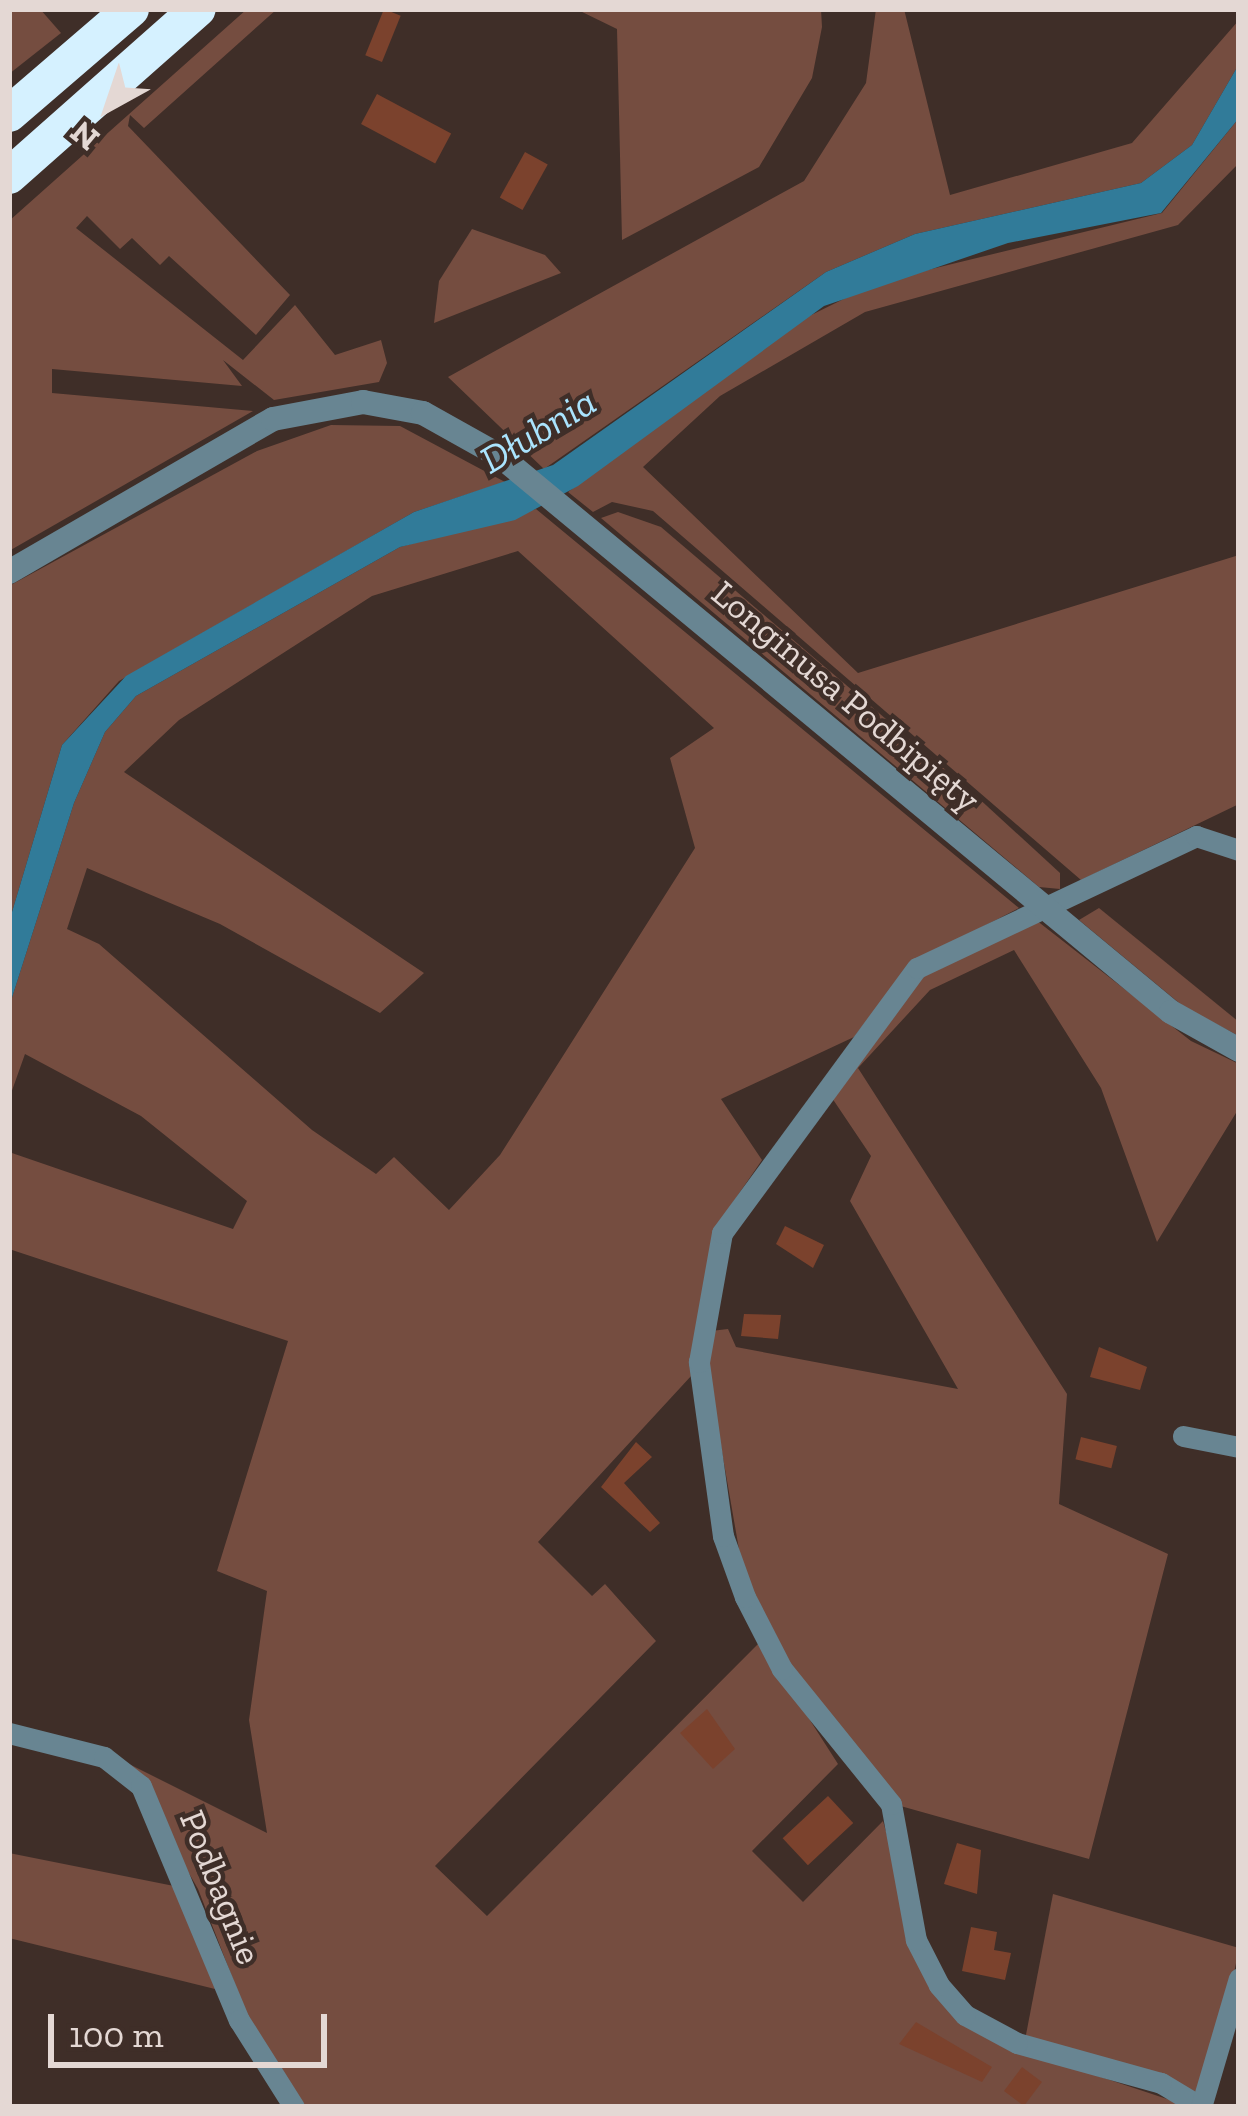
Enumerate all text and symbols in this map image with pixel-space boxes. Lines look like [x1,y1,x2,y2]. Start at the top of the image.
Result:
north arrow [48,48,168,168]
text: N [62,113,107,159]
water label: Dłubnia [472,378,604,484]
street label: Longinusa Podbipięty [703,571,989,821]
street label: Podbagnie [171,1804,271,1970]
scale bar [54,1990,333,2064]
text: 100 m [69,2013,164,2056]

